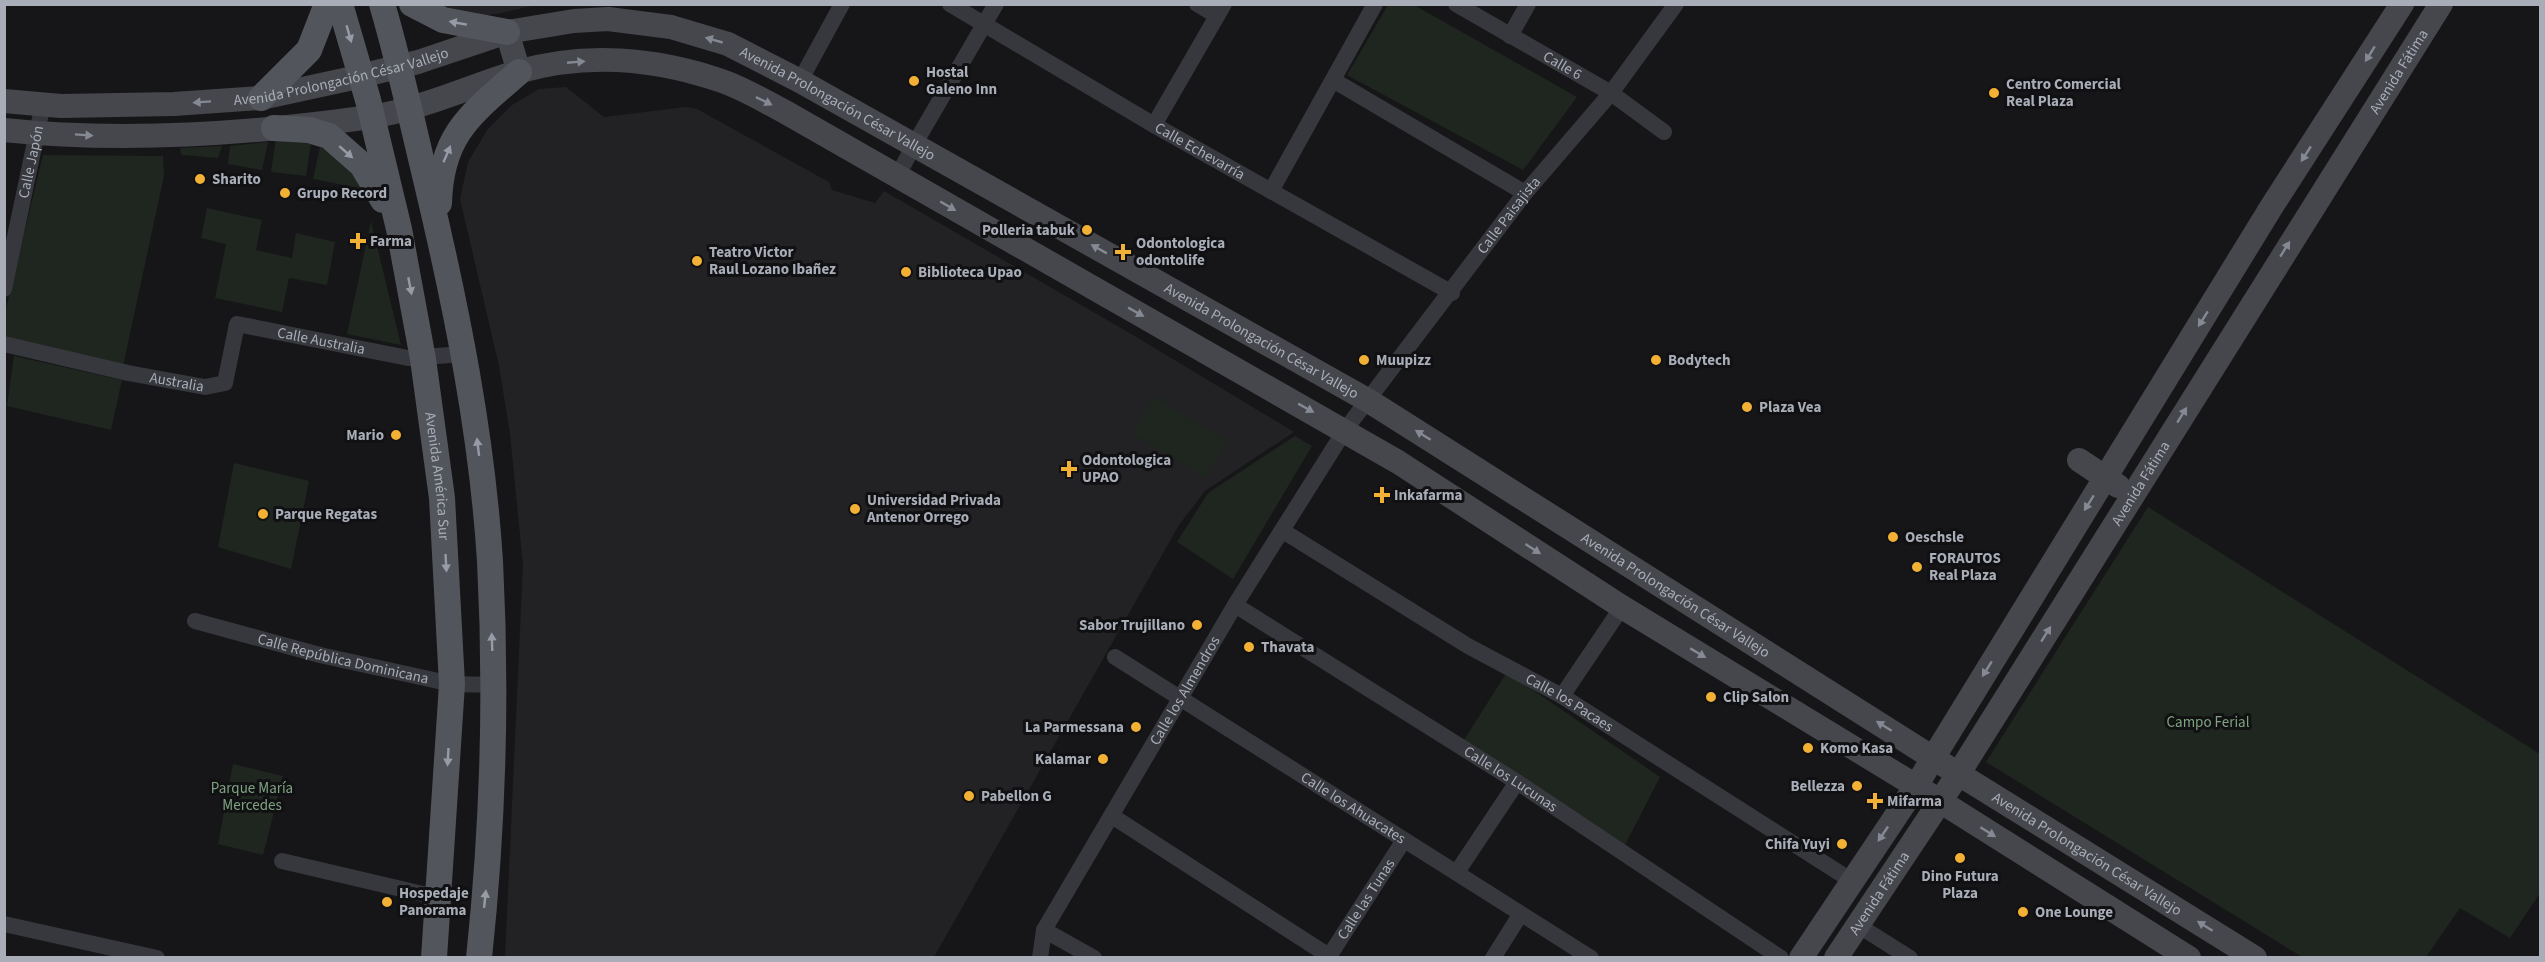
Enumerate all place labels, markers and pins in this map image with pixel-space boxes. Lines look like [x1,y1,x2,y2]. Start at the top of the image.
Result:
place label: Hostal Galeno Inn [926,62,997,100]
marker: Hostal Galeno Inn [907,74,921,88]
place label: Centro Comercial Real Plaza [2006,74,2122,112]
marker: Centro Comercial Real Plaza [1987,86,2001,100]
place label: Sharito [212,169,261,190]
marker: Sharito [193,172,207,186]
place label: Grupo Record [297,183,387,204]
marker: Grupo Record [278,186,292,200]
place label: Polleria tabuk [982,220,1076,241]
marker: Polleria tabuk [1080,223,1094,237]
place label: Farma [370,231,412,252]
place label: Odontologica odontolife [1136,233,1225,271]
marker: Farma [351,234,365,248]
place label: Teatro Victor Raul Lozano Ibañez [709,242,836,280]
marker: Odontologica odontolife [1114,243,1132,261]
marker: Teatro Victor Raul Lozano Ibañez [690,254,704,268]
place label: Biblioteca Upao [918,262,1022,283]
marker: Biblioteca Upao [899,265,913,279]
place label: Muupizz [1376,350,1431,371]
place label: Bodytech [1668,350,1731,371]
marker: Muupizz [1357,353,1371,367]
marker: Bodytech [1649,353,1663,367]
place label: Plaza Vea [1759,397,1821,418]
marker: Plaza Vea [1740,400,1754,414]
place label: Mario [346,425,384,446]
marker: Mario [389,428,403,442]
place label: Odontologica UPAO [1082,450,1171,488]
marker: Odontologica UPAO [1060,460,1078,478]
place label: Inkafarma [1394,485,1463,506]
marker: Inkafarma [1375,488,1389,502]
place label: Universidad Privada Antenor Orrego [866,490,1001,528]
marker: Universidad Privada Antenor Orrego [848,502,862,516]
place label: Parque Regatas [275,504,377,525]
marker: Parque Regatas [256,507,270,521]
place label: Oeschsle [1905,527,1964,548]
marker: Oeschsle [1886,530,1900,544]
place label: FORAUTOS Real Plaza [1929,548,2001,586]
marker: FORAUTOS Real Plaza [1910,560,1924,574]
place label: Sabor Trujillano [1079,615,1185,636]
marker: Sabor Trujillano [1190,618,1204,632]
place label: Thavata [1261,637,1314,658]
marker: Thavata [1242,640,1256,654]
place label: Clip Salon [1723,687,1789,708]
marker: Clip Salon [1704,690,1718,704]
place label: La Parmessana [1025,717,1124,738]
marker: La Parmessana [1129,720,1143,734]
place label: Komo Kasa [1820,738,1893,759]
marker: Komo Kasa [1801,741,1815,755]
place label: Kalamar [1035,749,1091,770]
marker: Kalamar [1096,752,1110,766]
place label: Bellezza [1790,776,1845,797]
marker: Bellezza [1850,779,1864,793]
place label: Pabellon G [981,786,1052,807]
marker: Pabellon G [962,789,976,803]
place label: Mifarma [1887,791,1942,812]
marker: Mifarma [1868,794,1882,808]
place label: Chifa Yuyi [1765,834,1830,855]
marker: Chifa Yuyi [1835,837,1849,851]
marker: Dino Futura Plaza [1953,851,1967,865]
place label: Dino Futura Plaza [1921,866,1999,904]
place label: Hospedaje Panorama [399,883,469,921]
marker: Hospedaje Panorama [380,895,394,909]
place label: One Lounge [2035,902,2113,923]
marker: One Lounge [2016,905,2030,919]

